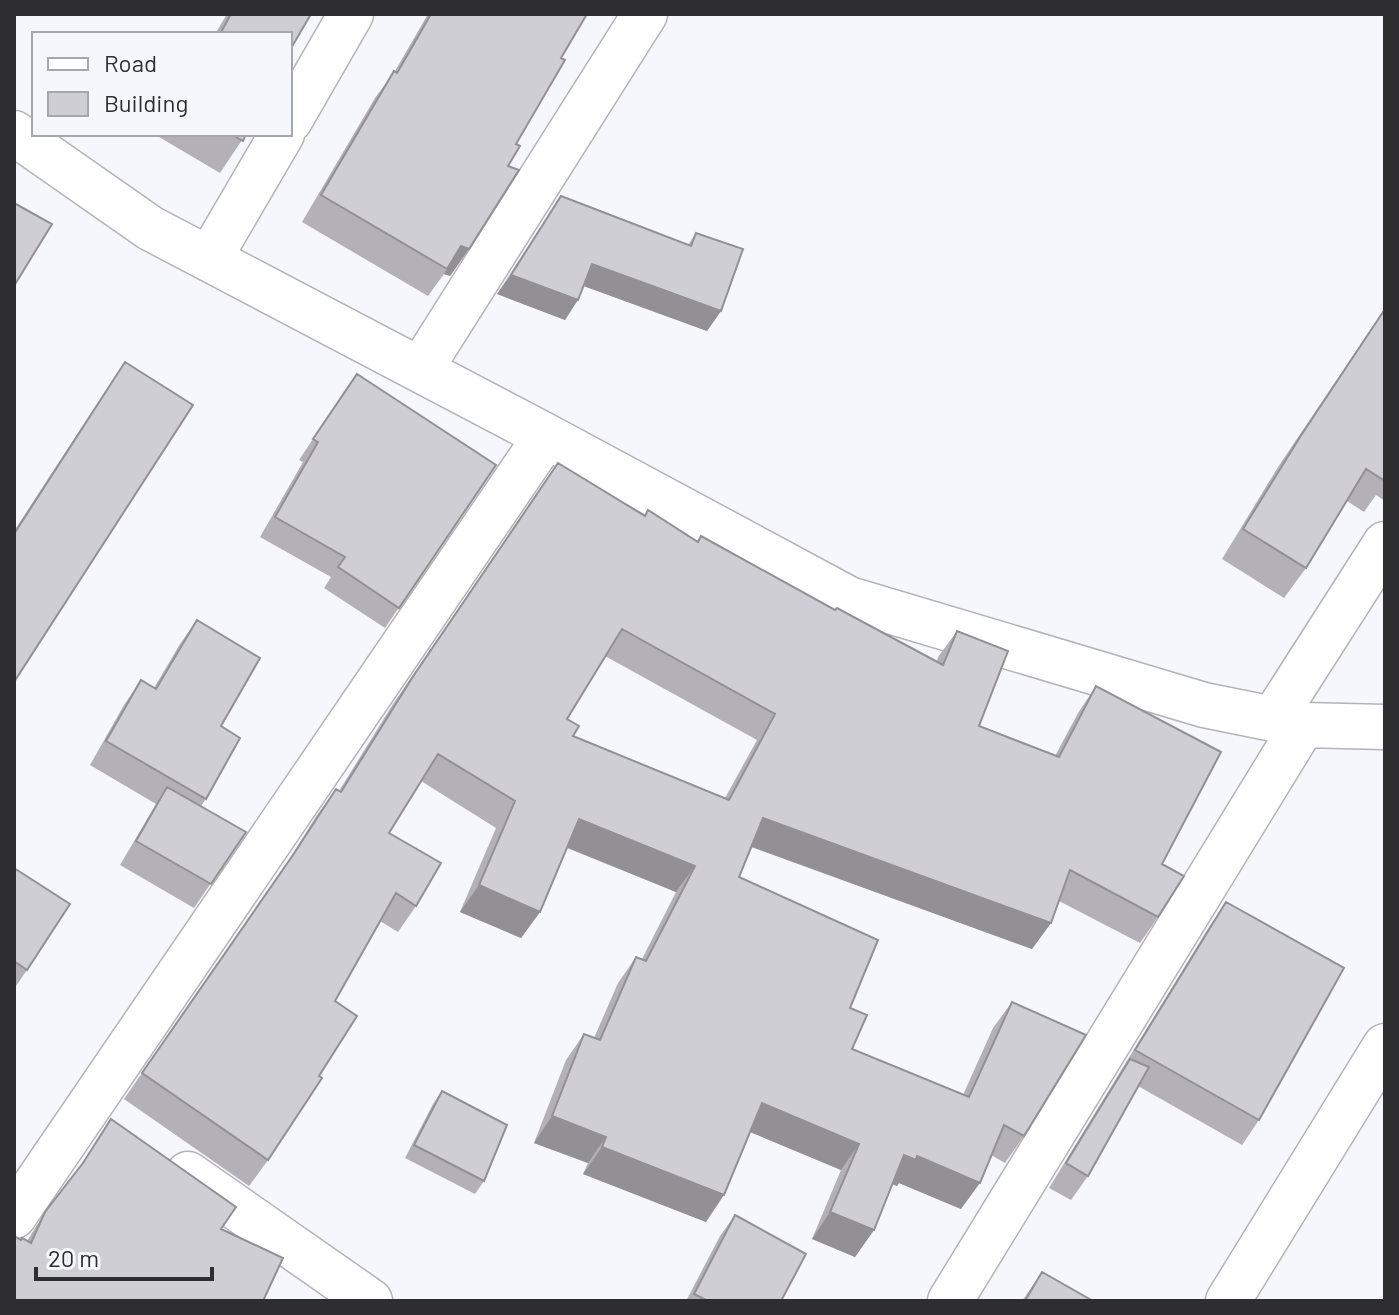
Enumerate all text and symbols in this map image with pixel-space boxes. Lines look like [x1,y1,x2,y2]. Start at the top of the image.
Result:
legend [32,32,292,136]
text: Road [104,48,157,77]
text: Building [104,88,188,117]
scale bar [36,1231,212,1281]
text: 20 m [48,1243,99,1272]

